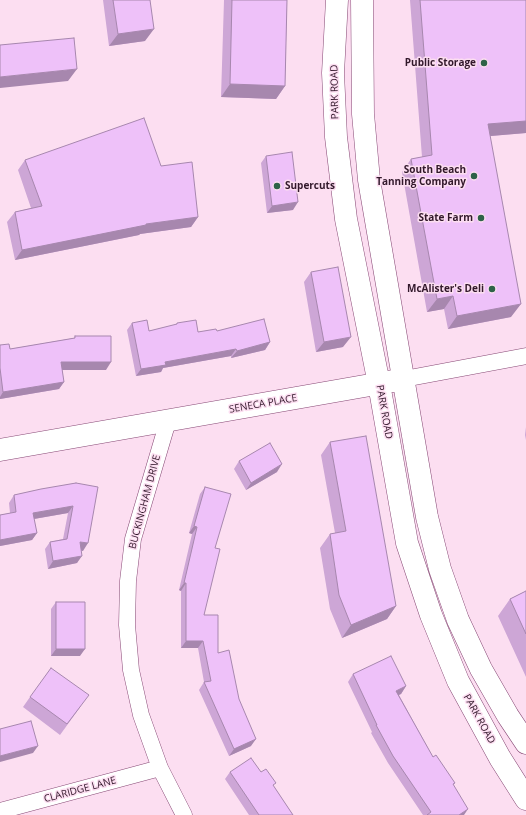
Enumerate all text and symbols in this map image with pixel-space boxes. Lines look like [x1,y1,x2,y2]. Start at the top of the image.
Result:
place label: Public Storage [405,57,476,69]
marker: Public Storage [479,58,489,68]
street label: PARK ROAD [329,65,341,119]
place label: South Beach Tanning Company [376,164,466,188]
marker: South Beach Tanning Company [469,171,479,181]
place label: Supercuts [285,180,335,192]
marker: Supercuts [272,181,282,191]
place label: State Farm [418,212,473,224]
marker: State Farm [476,213,486,223]
place label: McAlister's Deli [407,283,484,295]
marker: McAlister's Deli [487,284,497,294]
street label: PARK ROAD [373,384,395,440]
street label: SENECA PLACE [228,392,298,416]
street label: BUCKINGHAM DRIVE [127,454,163,550]
street label: PARK ROAD [460,692,498,746]
street label: CLARIDGE LANE [43,775,117,805]

